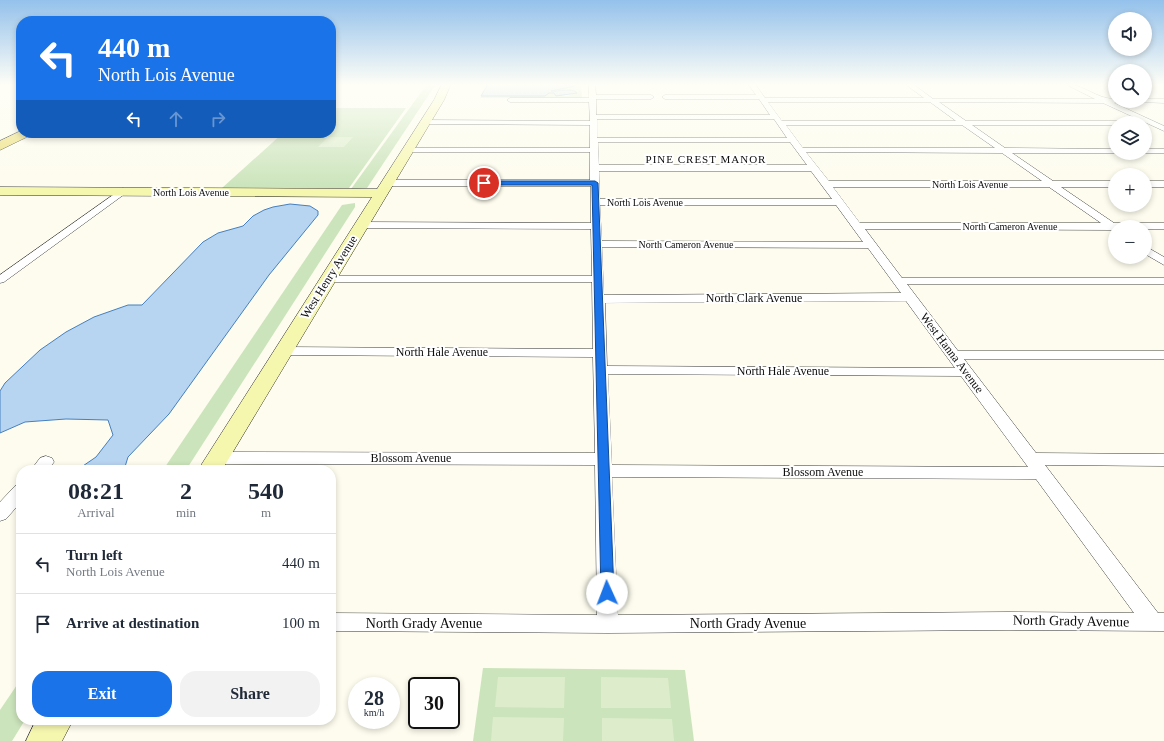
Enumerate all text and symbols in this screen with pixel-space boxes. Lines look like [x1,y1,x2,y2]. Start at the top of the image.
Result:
map controls [1108,12,1152,264]
button: sound [1108,12,1152,56]
icon: left [32,32,84,84]
text: 440 m [98,32,170,63]
button: search [1108,64,1152,108]
text: North Lois Avenue [98,65,235,85]
icon: left [123,108,145,130]
icon: ahead [165,108,187,130]
icon: right [207,108,229,130]
button: layers [1108,116,1152,160]
district label: PINE CREST MANOR [646,153,766,165]
pin [467,166,501,200]
button: + [1108,168,1152,212]
icon: arrive [473,172,495,194]
street label: North Lois Avenue [932,179,1009,190]
street label: North Lois Avenue [153,187,230,198]
street label: North Lois Avenue [607,197,684,208]
button: − [1108,220,1152,264]
street label: North Cameron Avenue [963,221,1058,232]
street label: West Henry Avenue [298,233,360,321]
street label: North Cameron Avenue [639,239,734,250]
street label: North Clark Avenue [706,291,802,305]
street label: West Hanna Avenue [917,310,987,396]
street label: North Hale Avenue [396,345,488,359]
street label: North Hale Avenue [737,364,829,378]
street label: Blossom Avenue [371,451,451,465]
street label: Blossom Avenue [783,465,863,479]
text: 08:21 [68,478,124,504]
text: 2 [180,478,192,504]
text: 540 [248,478,284,504]
text: Arrival [77,505,115,520]
text: min [176,505,196,520]
text: m [261,505,271,520]
text: Turn left [66,547,123,563]
icon: left [32,553,54,575]
text: 440 m [282,555,320,571]
text: North Lois Avenue [66,564,165,579]
position arrow [586,572,628,614]
street label: North Grady Avenue [1013,612,1129,630]
icon: arrive [32,613,54,635]
text: Arrive at destination [66,615,199,631]
text: 100 m [282,615,320,631]
street label: North Grady Avenue [366,616,482,631]
street label: North Grady Avenue [690,616,806,631]
button: Exit [32,671,172,717]
button: Share [180,671,320,717]
speed limit sign: 30 [408,677,460,729]
text: 28 [364,687,384,709]
text: km/h [364,707,384,718]

